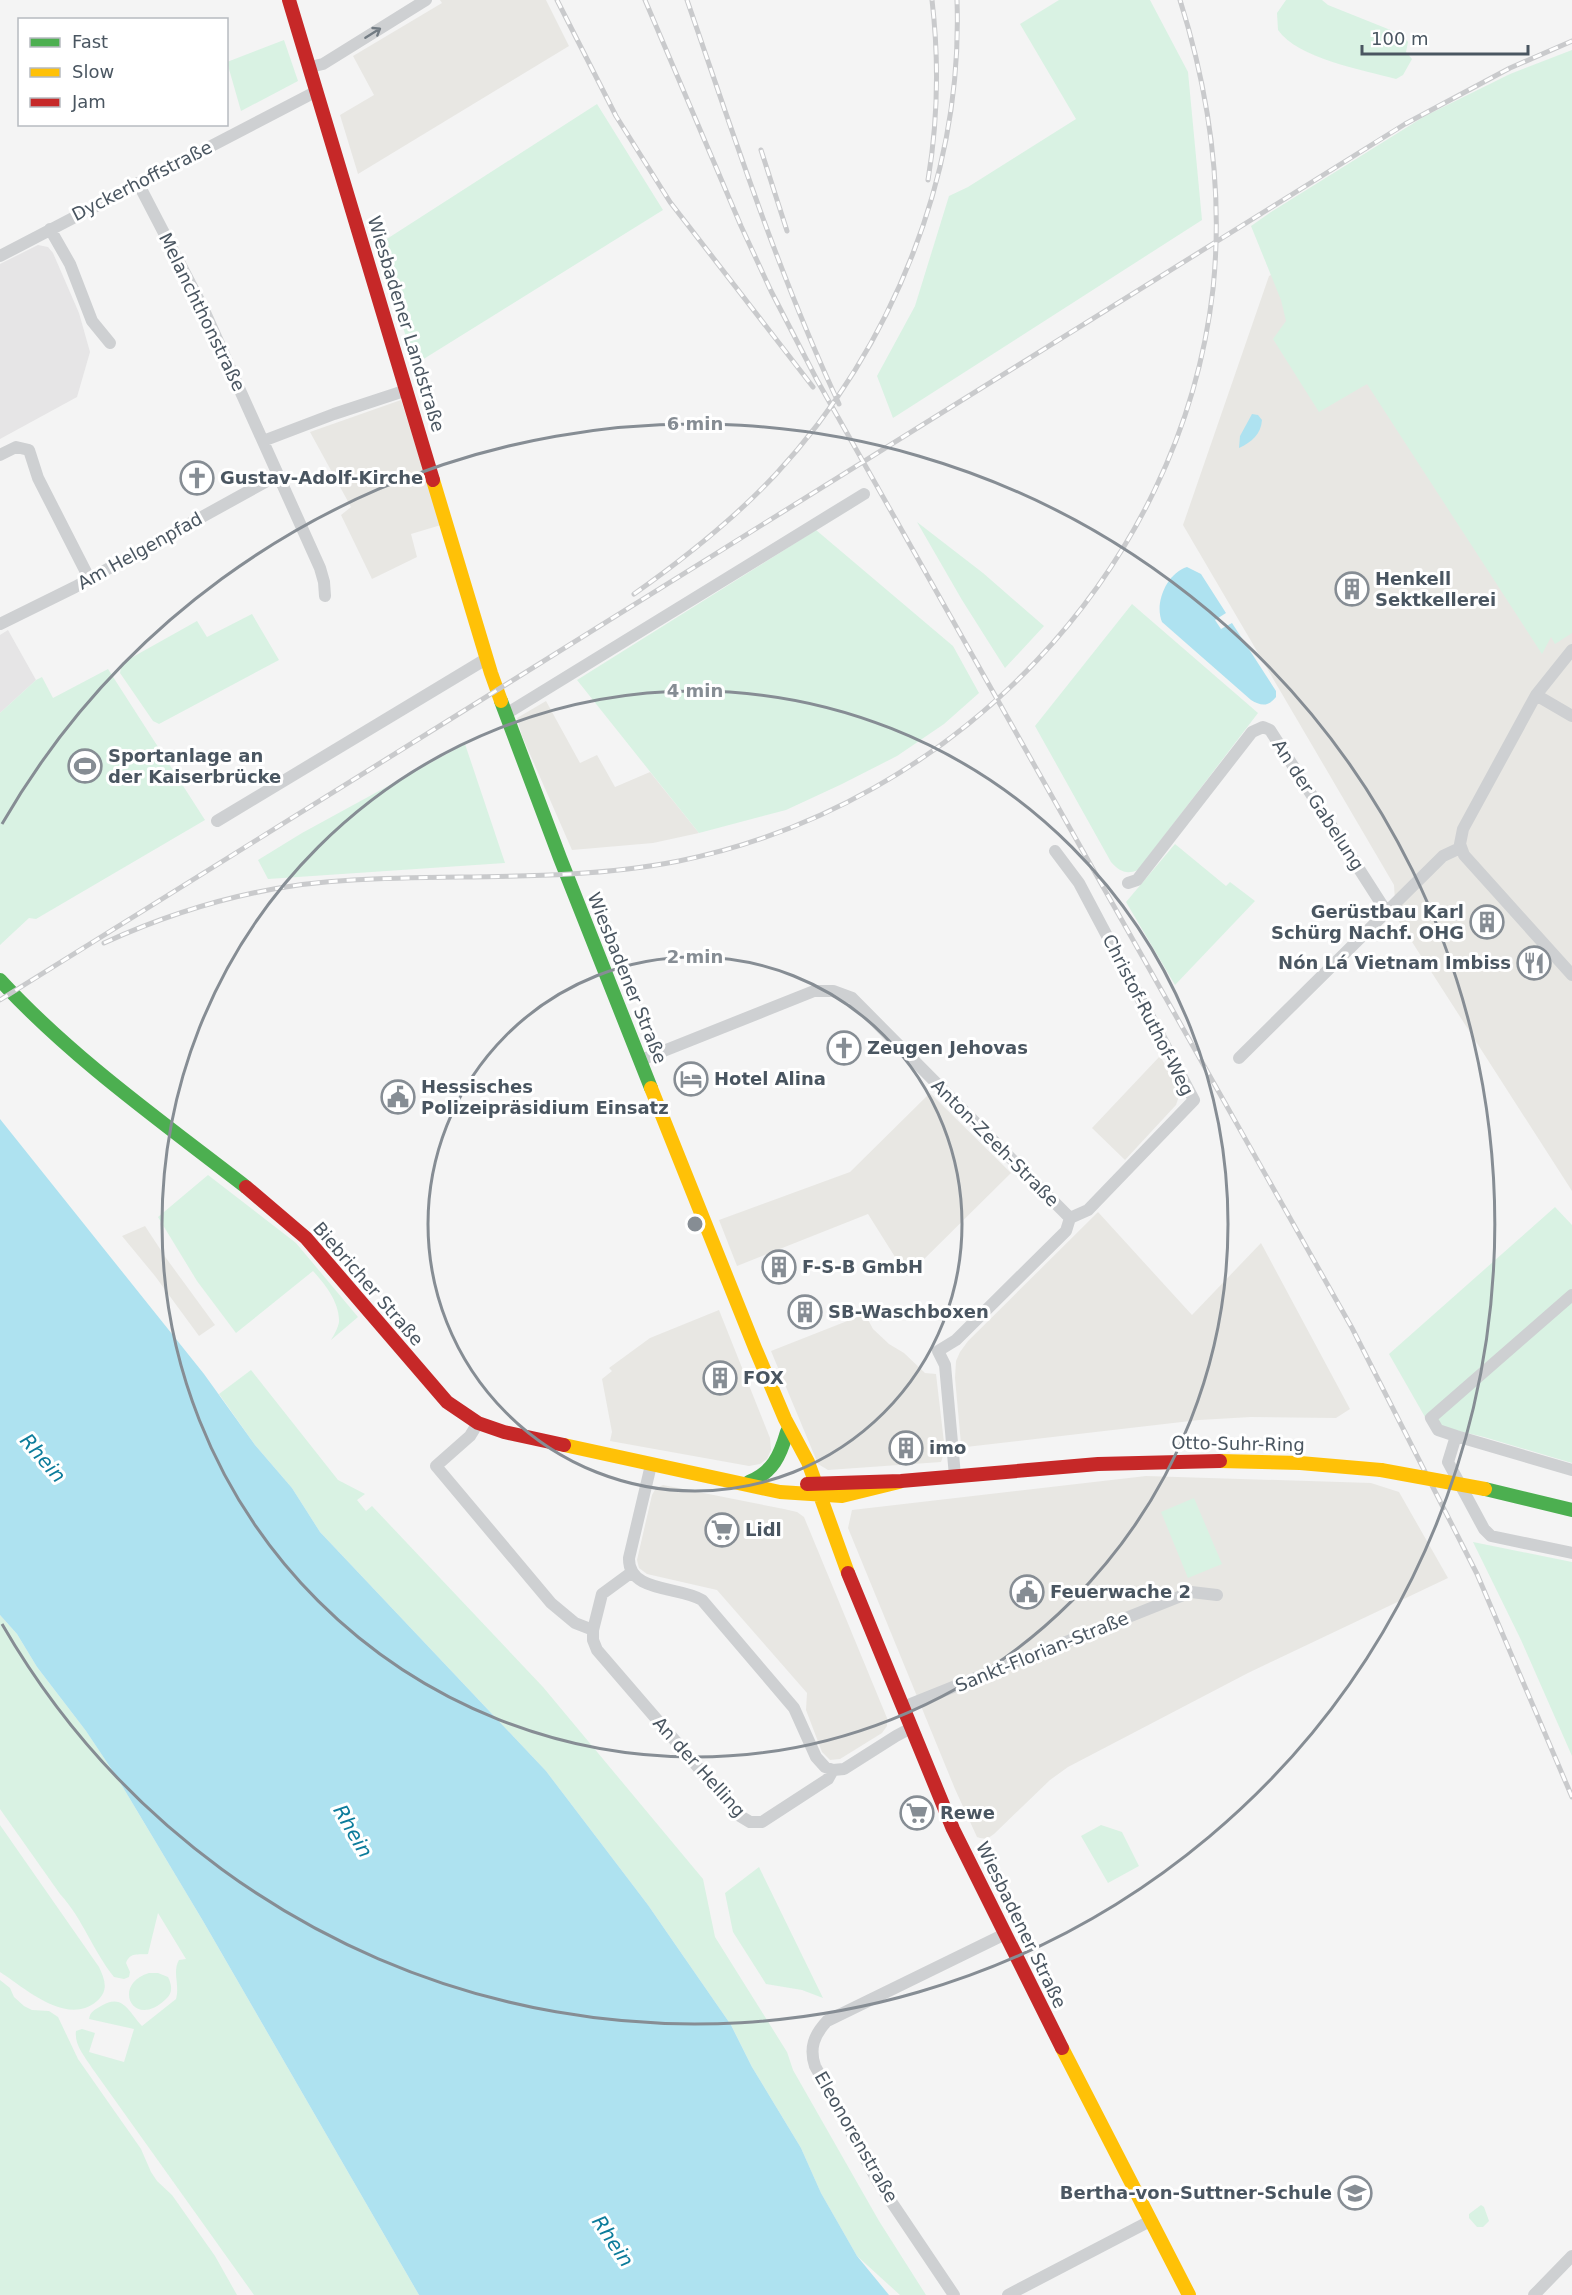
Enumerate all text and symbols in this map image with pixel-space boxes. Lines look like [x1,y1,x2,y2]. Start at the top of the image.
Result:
legend [18,18,228,126]
scale bar [1362,18,1528,56]
one-way arrow [364,26,381,38]
text: 100 m [1371,28,1429,49]
text: Fast [72,31,108,52]
text: Slow [72,61,114,82]
text: Jam [71,91,106,112]
street label: Dyckerhoffstraße [68,136,215,225]
street label: Wiesbadener Landstraße [364,213,449,434]
street label: Melanchthonstraße [155,229,250,394]
text: 6 min [667,413,723,434]
church icon: Gustav-Adolf-Kirche [179,460,215,496]
place label: Gustav-Adolf-Kirche [220,467,423,488]
street label: Am Helgenpfad [74,508,206,594]
place label: Henkell Sektkellerei [1375,568,1496,610]
building icon: Henkell Sektkellerei [1334,571,1370,607]
text: 4 min [667,680,723,701]
street label: An der Gabelung [1268,735,1369,874]
place label: Sportanlage an der Kaiserbrücke [108,745,281,787]
sports icon: Sportanlage an der Kaiserbrücke [67,748,103,784]
street label: Wiesbadener Straße [583,889,671,1066]
place label: Gerüstbau Karl Schürg Nachf. OHG [1271,901,1464,943]
building icon: Gerüstbau Karl Schürg Nachf. OHG [1469,904,1505,940]
street label: Christof-Ruthof-Weg [1099,930,1198,1099]
restaurant icon: Nón Lá Vietnam Imbiss [1516,945,1552,981]
text: 2 min [667,946,723,967]
place label: Nón Lá Vietnam Imbiss [1278,952,1511,973]
church icon: Zeugen Jehovas [826,1030,862,1066]
place label: Zeugen Jehovas [867,1037,1028,1058]
hotel icon: Hotel Alina [673,1061,709,1097]
place label: Hotel Alina [714,1068,826,1089]
street label: Anton-Zeeh-Straße [927,1075,1063,1211]
place label: Hessisches Polizeipräsidium Einsatz [421,1076,669,1118]
public building icon: Hessisches Polizeipräsidium Einsatz [380,1079,416,1115]
centre of rings [685,1214,705,1234]
street label: Biebricher Straße [309,1218,428,1350]
building icon: F-S-B GmbH [761,1249,797,1285]
place label: F-S-B GmbH [802,1256,923,1277]
building icon: SB-Waschboxen [787,1294,823,1330]
place label: SB-Waschboxen [828,1301,989,1322]
building icon: FOX [702,1360,738,1396]
place label: FOX [743,1367,784,1388]
water label: Rhein [15,1429,71,1487]
building icon: imo [888,1430,924,1466]
street label: Otto-Suhr-Ring [1171,1432,1305,1455]
place label: imo [929,1437,966,1458]
supermarket icon: Lidl [704,1512,740,1548]
place label: Lidl [745,1519,782,1540]
public building icon: Feuerwache 2 [1009,1574,1045,1610]
place label: Feuerwache 2 [1050,1581,1191,1602]
street label: Sankt-Florian-Straße [952,1607,1131,1696]
street label: An der Helling [649,1712,750,1821]
supermarket icon: Rewe [899,1795,935,1831]
water label: Rhein [328,1800,378,1862]
place label: Rewe [940,1802,995,1823]
street label: Wiesbadener Straße [972,1838,1071,2012]
street label: Eleonorenstraße [810,2068,902,2206]
school or university icon: Bertha-von-Suttner-Schule [1337,2175,1373,2211]
place label: Bertha-von-Suttner-Schule [1060,2182,1332,2203]
water label: Rhein [587,2211,639,2271]

